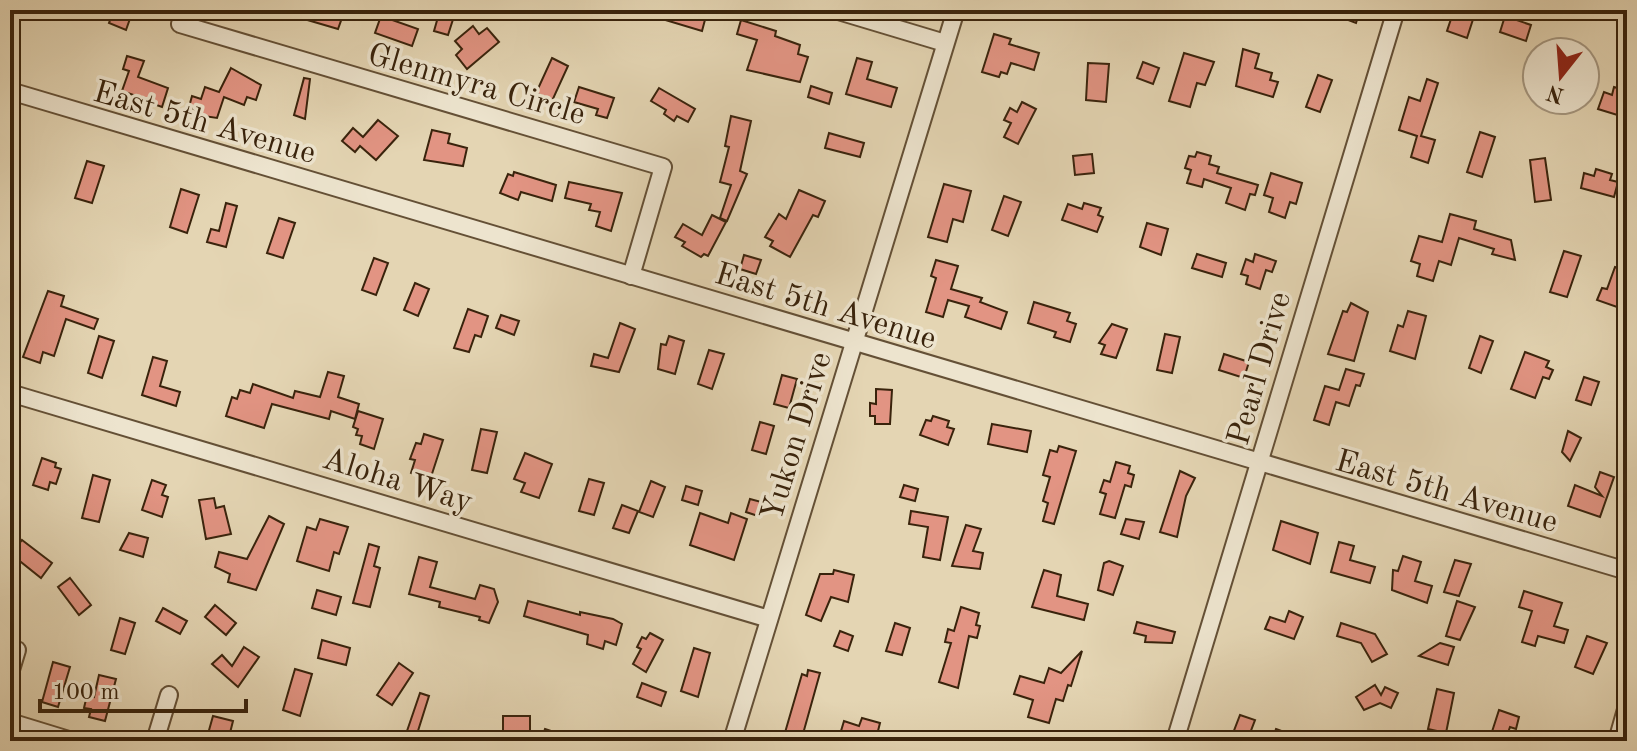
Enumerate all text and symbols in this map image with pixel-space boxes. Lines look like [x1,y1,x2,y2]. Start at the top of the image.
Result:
north arrow [1521,36,1601,116]
street label: Glenmyra Circle [364,40,588,132]
street label: East 5th Avenue [89,77,319,171]
text: N [1544,80,1567,106]
street label: East 5th Avenue [711,259,940,357]
street label: Pearl Drive [1224,288,1298,449]
street label: Yukon Drive [757,349,839,525]
street label: Aloha Way [318,444,476,520]
street label: East 5th Avenue [1331,446,1561,540]
scale bar [40,663,246,713]
text: 100 m [52,681,120,705]

